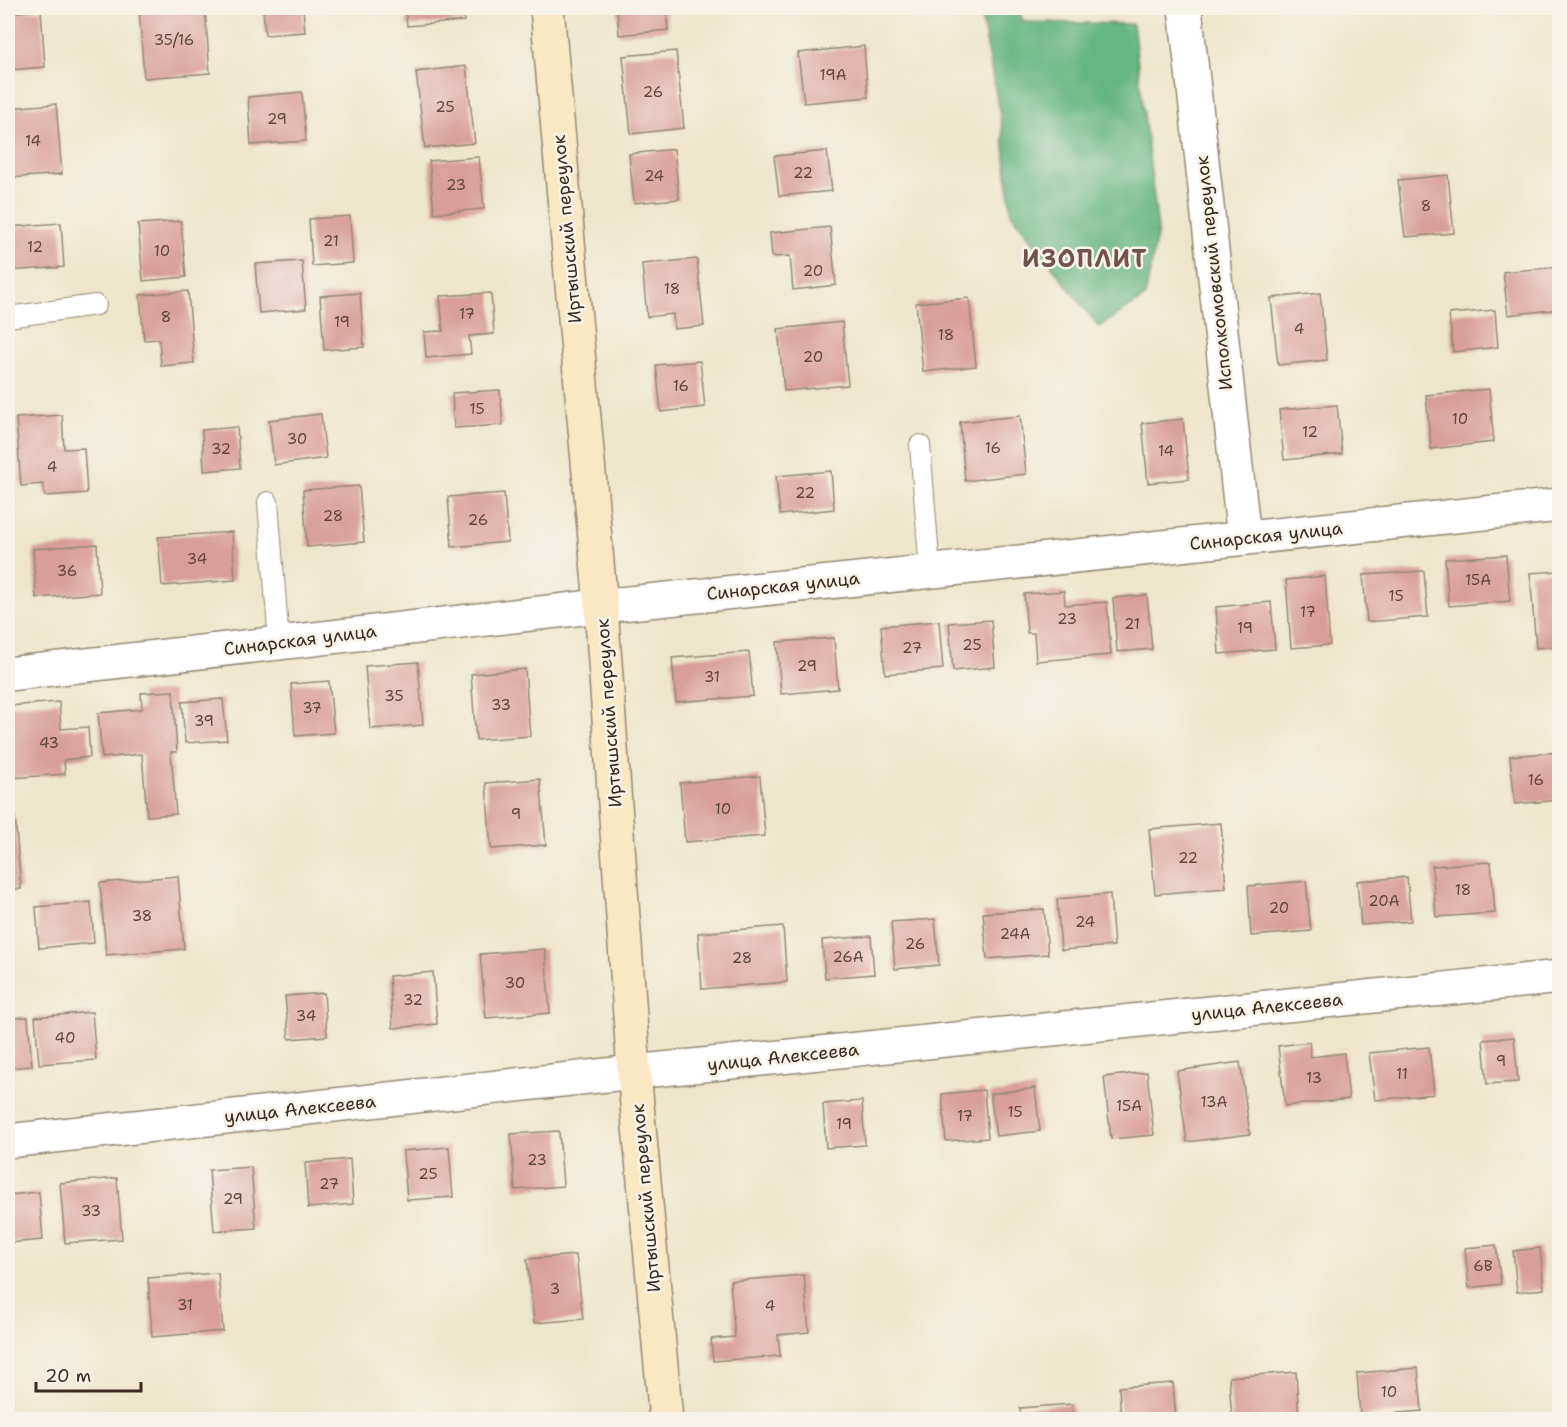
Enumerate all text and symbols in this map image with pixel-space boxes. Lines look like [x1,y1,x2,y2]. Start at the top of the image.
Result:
house number: 35/16 [154,30,194,50]
house number: 19А [819,65,847,85]
house number: 26 [643,82,663,102]
house number: 25 [435,97,455,117]
house number: 29 [267,109,287,129]
house number: 14 [25,131,41,151]
street label: Иртышский переулок [547,133,587,324]
street label: Исполкомовский переулок [1190,154,1238,391]
house number: 22 [793,163,813,183]
house number: 24 [644,166,664,186]
house number: 23 [446,175,466,195]
house number: 8 [1421,196,1431,216]
house number: 21 [323,231,339,251]
house number: 12 [27,237,43,257]
house number: 10 [154,241,170,261]
district label: ИЗОПЛИТ [1022,243,1148,275]
house number: 20 [803,261,823,281]
house number: 18 [664,279,680,299]
house number: 17 [459,304,475,324]
house number: 8 [161,307,171,327]
house number: 19 [334,312,350,332]
house number: 4 [1294,319,1304,339]
house number: 18 [938,325,954,345]
house number: 20 [803,347,823,367]
house number: 16 [673,376,689,396]
house number: 15 [469,399,485,419]
house number: 10 [1452,409,1468,429]
house number: 12 [1302,422,1318,442]
house number: 30 [287,429,307,449]
house number: 16 [985,438,1001,458]
house number: 32 [211,439,231,459]
house number: 14 [1158,441,1174,461]
house number: 4 [47,457,57,477]
house number: 22 [795,483,815,503]
house number: 28 [323,506,343,526]
house number: 26 [468,510,488,530]
street label: Синарская улица [1188,516,1344,556]
house number: 34 [187,549,207,569]
house number: 36 [57,561,77,581]
street label: Синарская улица [705,566,861,606]
house number: 15А [1465,570,1491,590]
house number: 15 [1388,586,1404,606]
house number: 17 [1300,602,1316,622]
house number: 23 [1057,609,1077,629]
house number: 21 [1124,614,1140,634]
street label: Иртышский переулок [590,617,628,808]
house number: 19 [1237,618,1253,638]
street label: Синарская улица [222,619,378,661]
house number: 25 [962,635,982,655]
house number: 27 [902,638,922,658]
house number: 29 [797,656,817,676]
house number: 31 [704,667,720,687]
house number: 35 [384,686,404,706]
house number: 33 [491,695,511,715]
house number: 37 [302,698,322,718]
house number: 39 [194,711,214,731]
house number: 43 [39,733,59,753]
house number: 16 [1528,770,1544,790]
house number: 10 [715,799,731,819]
house number: 9 [511,804,521,824]
house number: 22 [1178,848,1198,868]
house number: 18 [1455,880,1471,900]
house number: 20А [1368,891,1400,911]
house number: 20 [1269,898,1289,918]
house number: 38 [132,906,152,926]
house number: 24 [1075,912,1095,932]
house number: 24А [1000,924,1031,944]
house number: 26 [905,934,925,954]
house number: 26А [832,947,864,967]
house number: 28 [732,948,752,968]
house number: 30 [505,973,525,993]
street label: улица Алексеева [1190,987,1344,1027]
house number: 32 [403,990,423,1010]
house number: 34 [296,1006,316,1026]
house number: 40 [55,1028,75,1048]
street label: улица Алексеева [706,1037,860,1077]
house number: 9 [1496,1051,1506,1071]
house number: 11 [1396,1064,1408,1084]
house number: 13 [1306,1068,1322,1088]
street label: улица Алексеева [223,1089,377,1129]
house number: 13А [1201,1092,1228,1112]
house number: 15А [1116,1096,1142,1116]
street label: Иртышский переулок [626,1102,666,1293]
house number: 15 [1007,1102,1023,1122]
house number: 17 [957,1106,973,1126]
house number: 19 [836,1114,852,1134]
house number: 23 [527,1150,547,1170]
house number: 25 [418,1164,438,1184]
house number: 27 [319,1174,339,1194]
house number: 29 [223,1189,243,1209]
house number: 33 [81,1201,101,1221]
house number: 6В [1473,1256,1493,1276]
house number: 3 [550,1279,560,1299]
house number: 31 [177,1295,193,1315]
house number: 4 [765,1296,775,1316]
scale bar [36,1355,141,1393]
text: 20 m [45,1364,91,1388]
house number: 10 [1381,1382,1397,1402]

